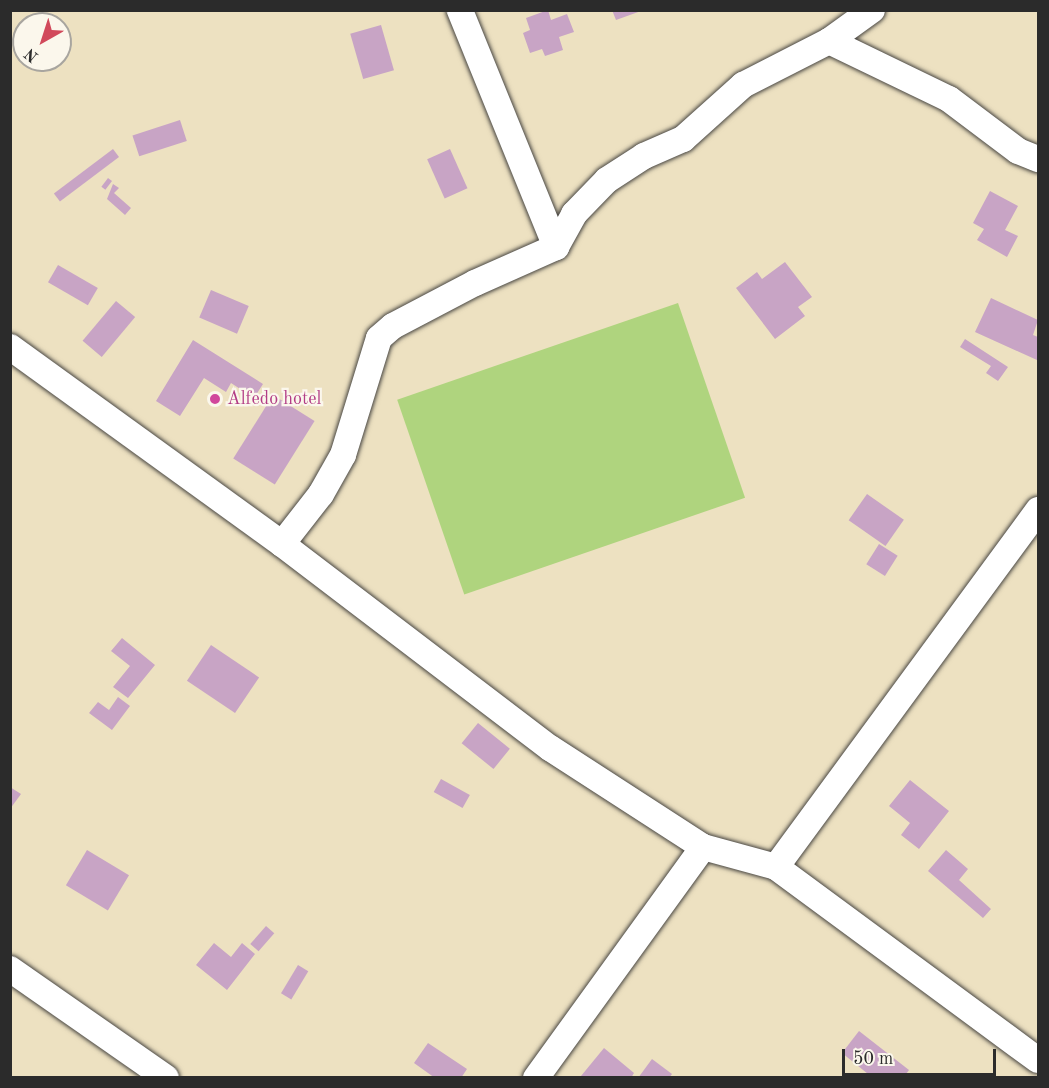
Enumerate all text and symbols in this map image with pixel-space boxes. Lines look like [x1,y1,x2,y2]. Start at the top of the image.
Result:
north arrow [12,12,72,72]
text: N [22,44,42,65]
place label: Alfedo hotel [227,388,321,410]
marker: Alfedo hotel [208,392,222,406]
scale bar [845,1037,1000,1075]
text: 50 m [853,1050,893,1068]

